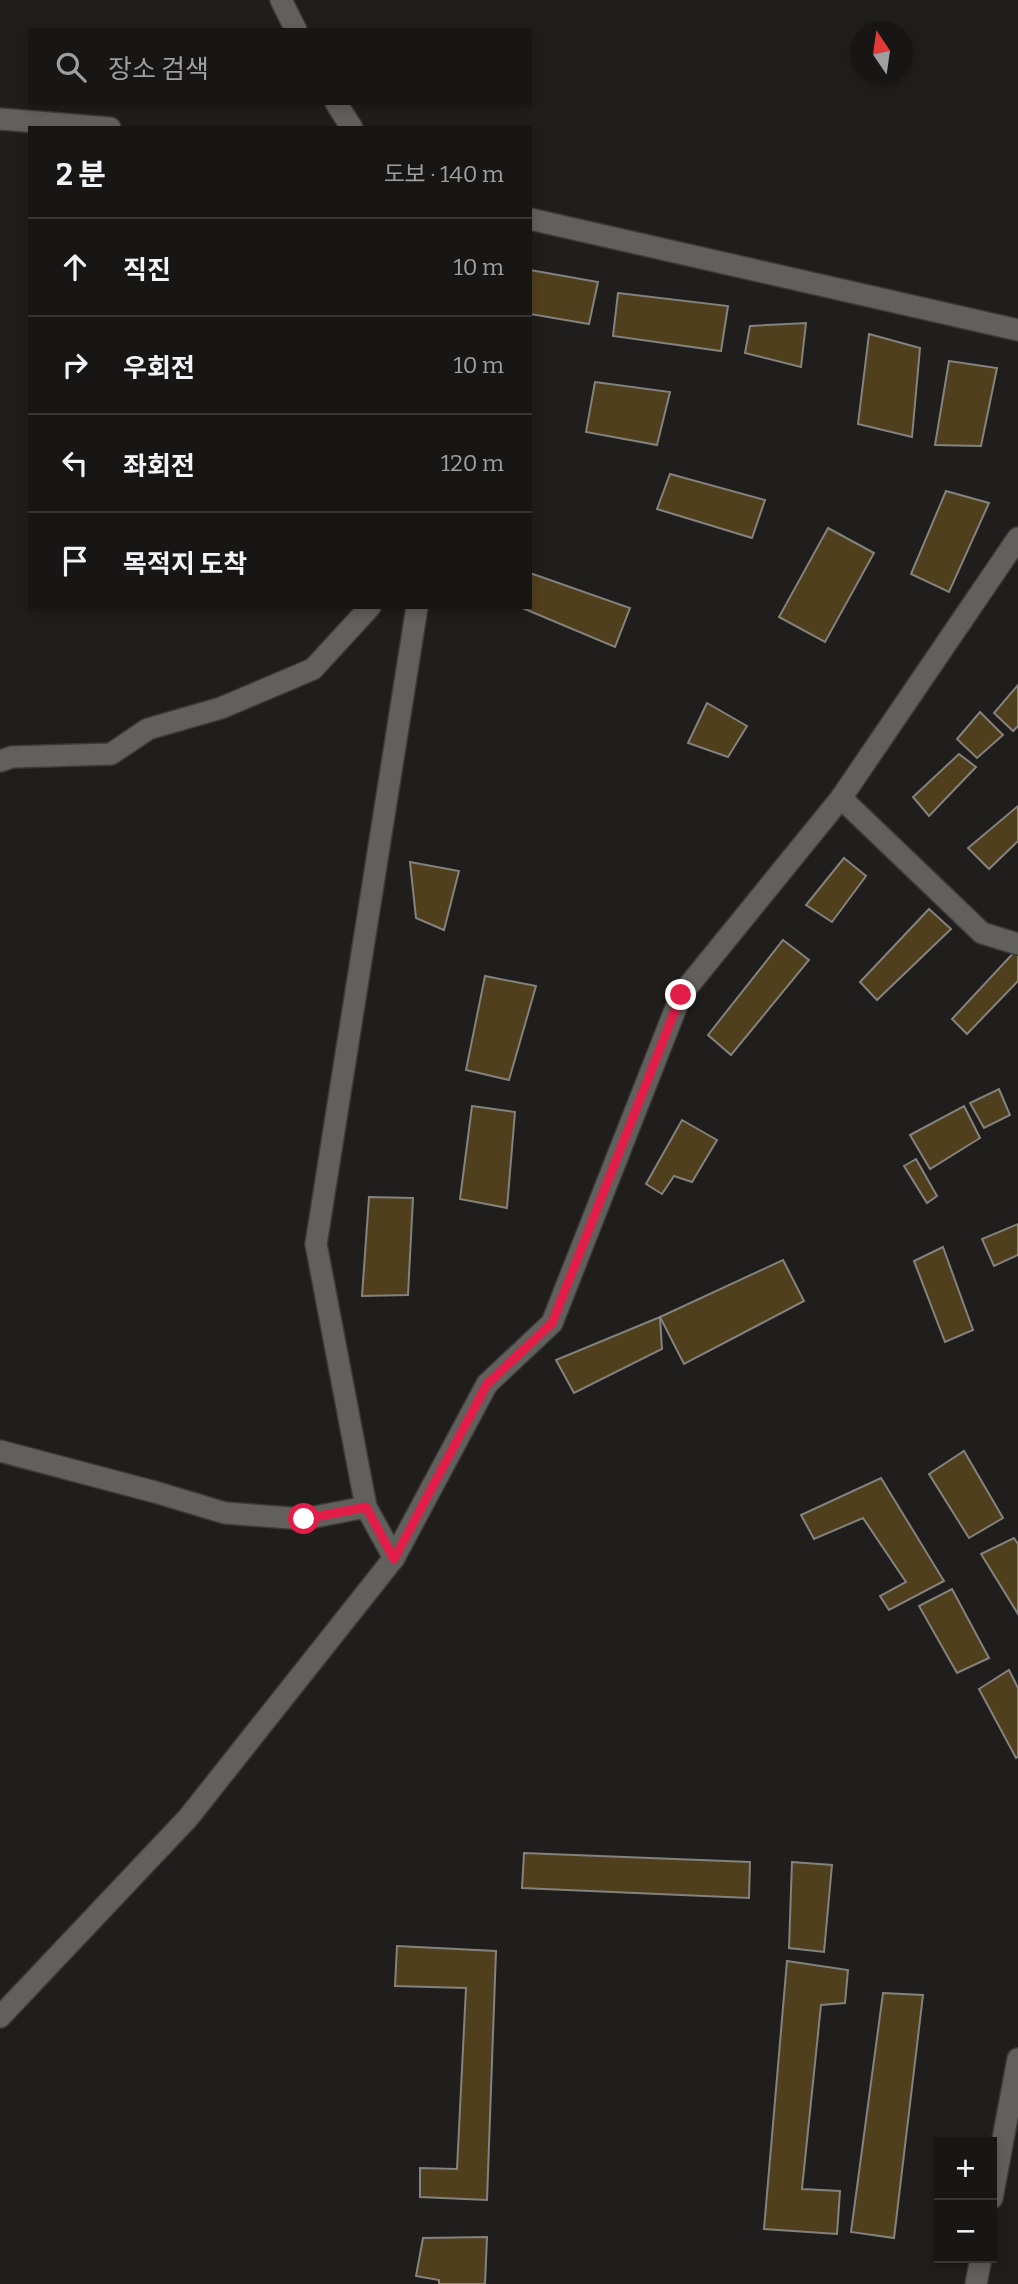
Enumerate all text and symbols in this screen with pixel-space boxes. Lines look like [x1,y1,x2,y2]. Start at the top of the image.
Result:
north arrow [850,21,913,84]
search box [28,28,532,105]
icon: search [52,48,90,86]
text: 장소 검색 [108,54,209,85]
text: 2 분 [56,157,106,193]
text: 도보 · 140 m [384,160,504,188]
icon: ahead [56,248,94,286]
text: 10 m [453,253,504,281]
text: 직진 [123,255,171,286]
icon: right [56,346,94,384]
text: 10 m [453,351,504,379]
text: 우회전 [123,353,195,384]
icon: left [56,444,94,482]
text: 120 m [441,449,504,477]
text: 좌회전 [123,451,195,482]
icon: arrive [56,542,94,580]
text: 목적지 도착 [123,549,247,580]
route end [665,979,696,1010]
route start [288,1503,319,1534]
map controls [934,2137,997,2263]
button: + [934,2137,997,2200]
button: − [934,2200,997,2263]

